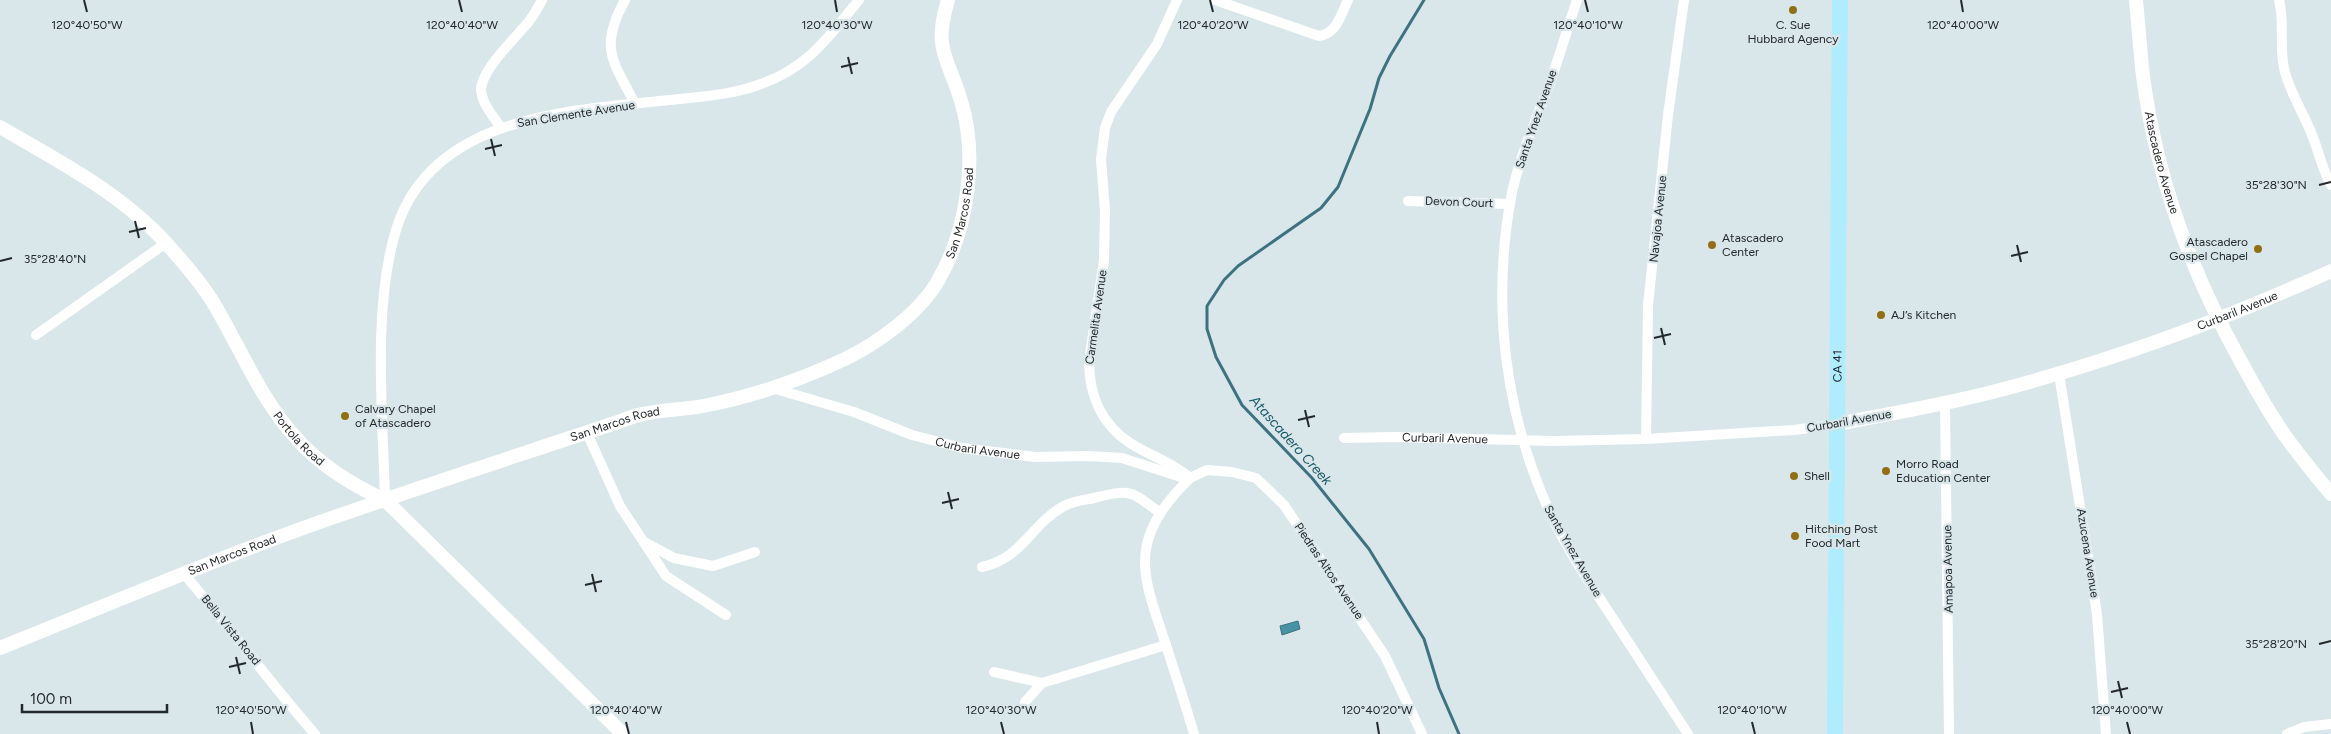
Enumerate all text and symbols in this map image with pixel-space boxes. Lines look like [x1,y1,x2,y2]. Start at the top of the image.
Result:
marker: C. Sue Hubbard Agency [1787,4,1799,16]
text: 120°40'50"W [51,18,123,32]
text: 120°40'40"W [426,18,498,32]
text: 120°40'30"W [802,18,873,32]
text: 120°40'20"W [1177,18,1249,32]
text: 120°40'10"W [1553,18,1623,32]
place label: C. Sue Hubbard Agency [1748,18,1839,46]
text: 120°40'00"W [1927,18,2000,32]
street label: Santa Ynez Avenue [1513,67,1560,170]
street label: San Clemente Avenue [516,98,636,130]
street label: Atascadero Avenue [2142,110,2182,216]
street label: San Marcos Road [943,167,976,261]
street label: Navajoa Avenue [1646,174,1670,263]
text: 35°28'30"N [2245,178,2307,192]
street label: Devon Court [1425,194,1494,210]
place label: Atascadero Center [1722,231,1784,259]
place label: Atascadero Gospel Chapel [2169,235,2248,263]
marker: Atascadero Center [1706,239,1718,251]
marker: Atascadero Gospel Chapel [2252,243,2264,255]
text: 35°28'40"N [24,252,86,266]
street label: Carmelita Avenue [1082,268,1110,365]
street label: Curbaril Avenue [2195,288,2280,333]
place label: AJ’s Kitchen [1891,308,1957,322]
marker: AJ’s Kitchen [1875,309,1887,321]
street label: CA 41 [1830,350,1845,382]
water label: Atascadero Creek [1245,391,1336,490]
place label: Calvary Chapel of Atascadero [355,402,436,430]
street label: San Marcos Road [568,404,661,444]
street label: Curbaril Avenue [1806,407,1893,435]
street label: Portola Road [270,409,327,469]
marker: Calvary Chapel of Atascadero [339,410,351,422]
street label: Curbaril Avenue [1402,430,1488,446]
street label: Curbaril Avenue [934,434,1021,462]
place label: Morro Road Education Center [1896,457,1990,485]
marker: Morro Road Education Center [1880,465,1892,477]
place label: Shell [1804,469,1830,483]
marker: Shell [1788,470,1800,482]
street label: Santa Ynez Avenue [1541,503,1605,600]
street label: Azucena Avenue [2074,507,2102,599]
street label: Piedras Altos Avenue [1291,520,1367,622]
place label: Hitching Post Food Mart [1805,522,1878,550]
street label: Amapoa Avenue [1940,524,1956,613]
marker: Hitching Post Food Mart [1789,530,1801,542]
street label: San Marcos Road [186,532,278,578]
street label: Bella Vista Road [198,592,264,668]
text: 35°28'20"N [2245,637,2307,651]
scale bar [22,682,168,714]
text: 100 m [30,690,72,708]
text: 120°40'50"W [215,703,287,717]
text: 120°40'40"W [590,703,662,717]
text: 120°40'30"W [966,703,1037,717]
text: 120°40'20"W [1341,703,1413,717]
text: 120°40'10"W [1717,703,1787,717]
text: 120°40'00"W [2091,703,2164,717]

